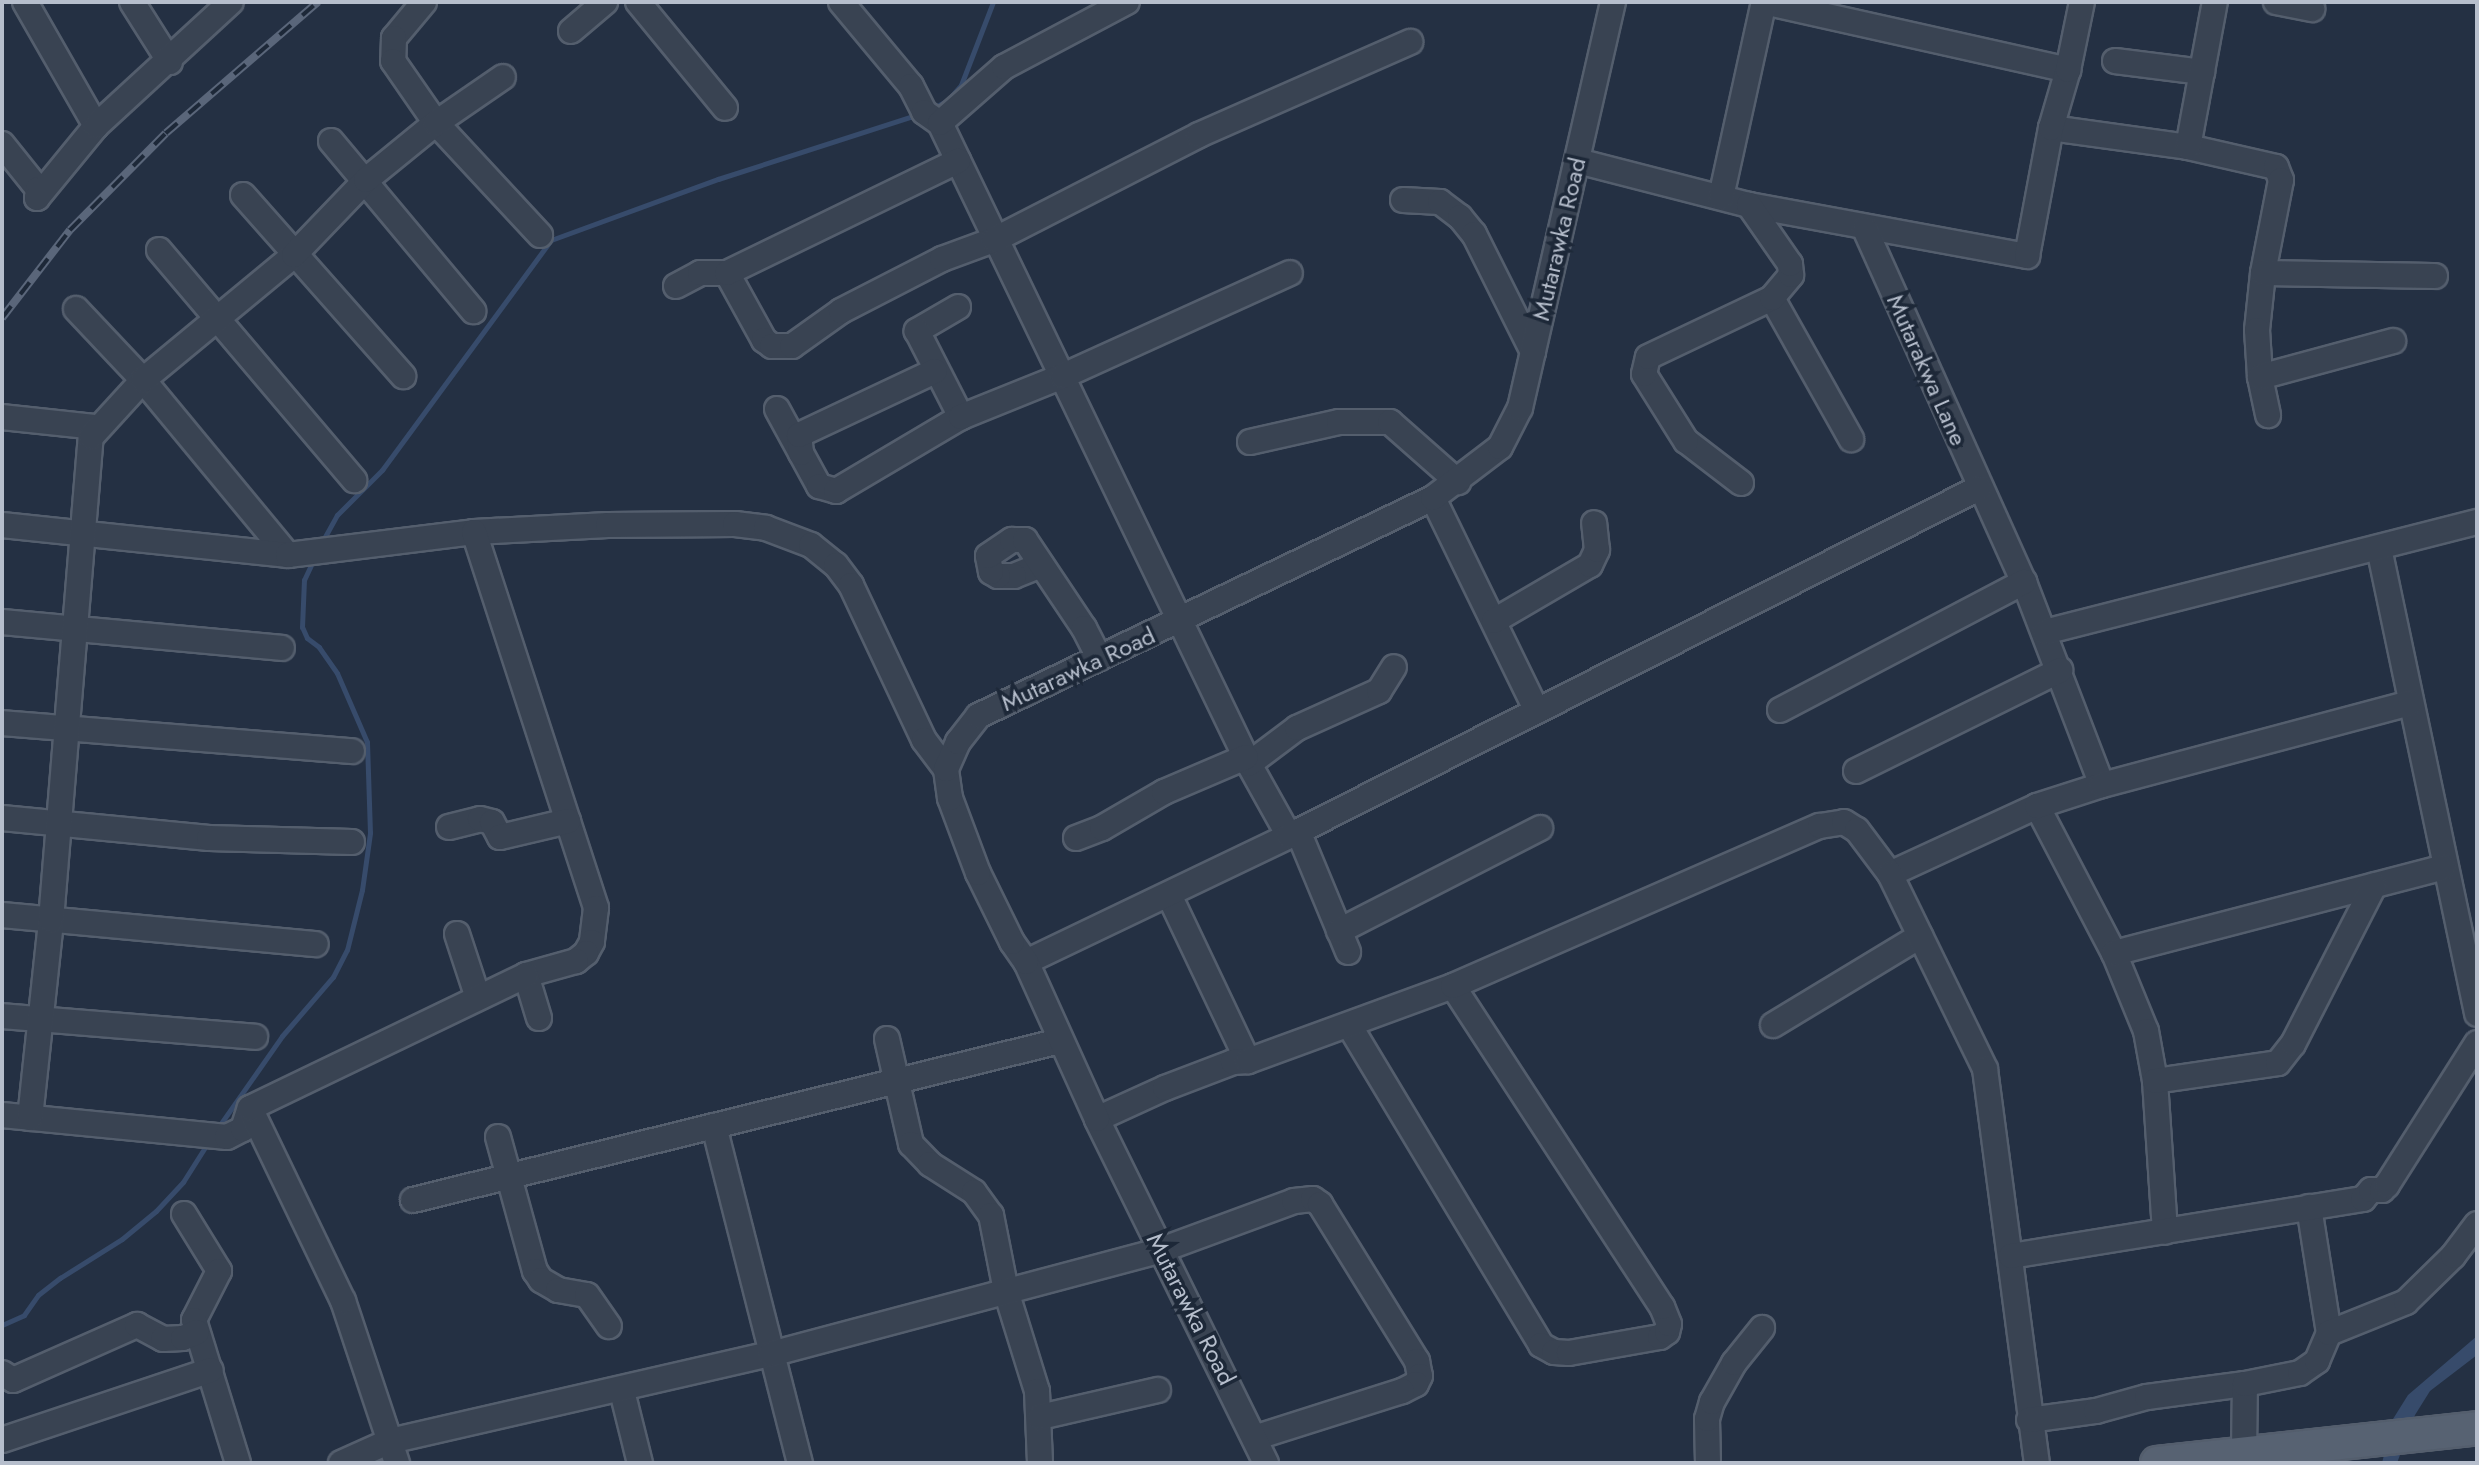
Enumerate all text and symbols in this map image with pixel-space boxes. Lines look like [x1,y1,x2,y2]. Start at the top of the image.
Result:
street label: Mutarawka Road [1526,155,1592,323]
street label: Mutarakwa Lane [1881,290,1973,450]
street label: Mutarawka Road [997,621,1159,717]
street label: Mutarawka Road [1140,1228,1242,1390]

